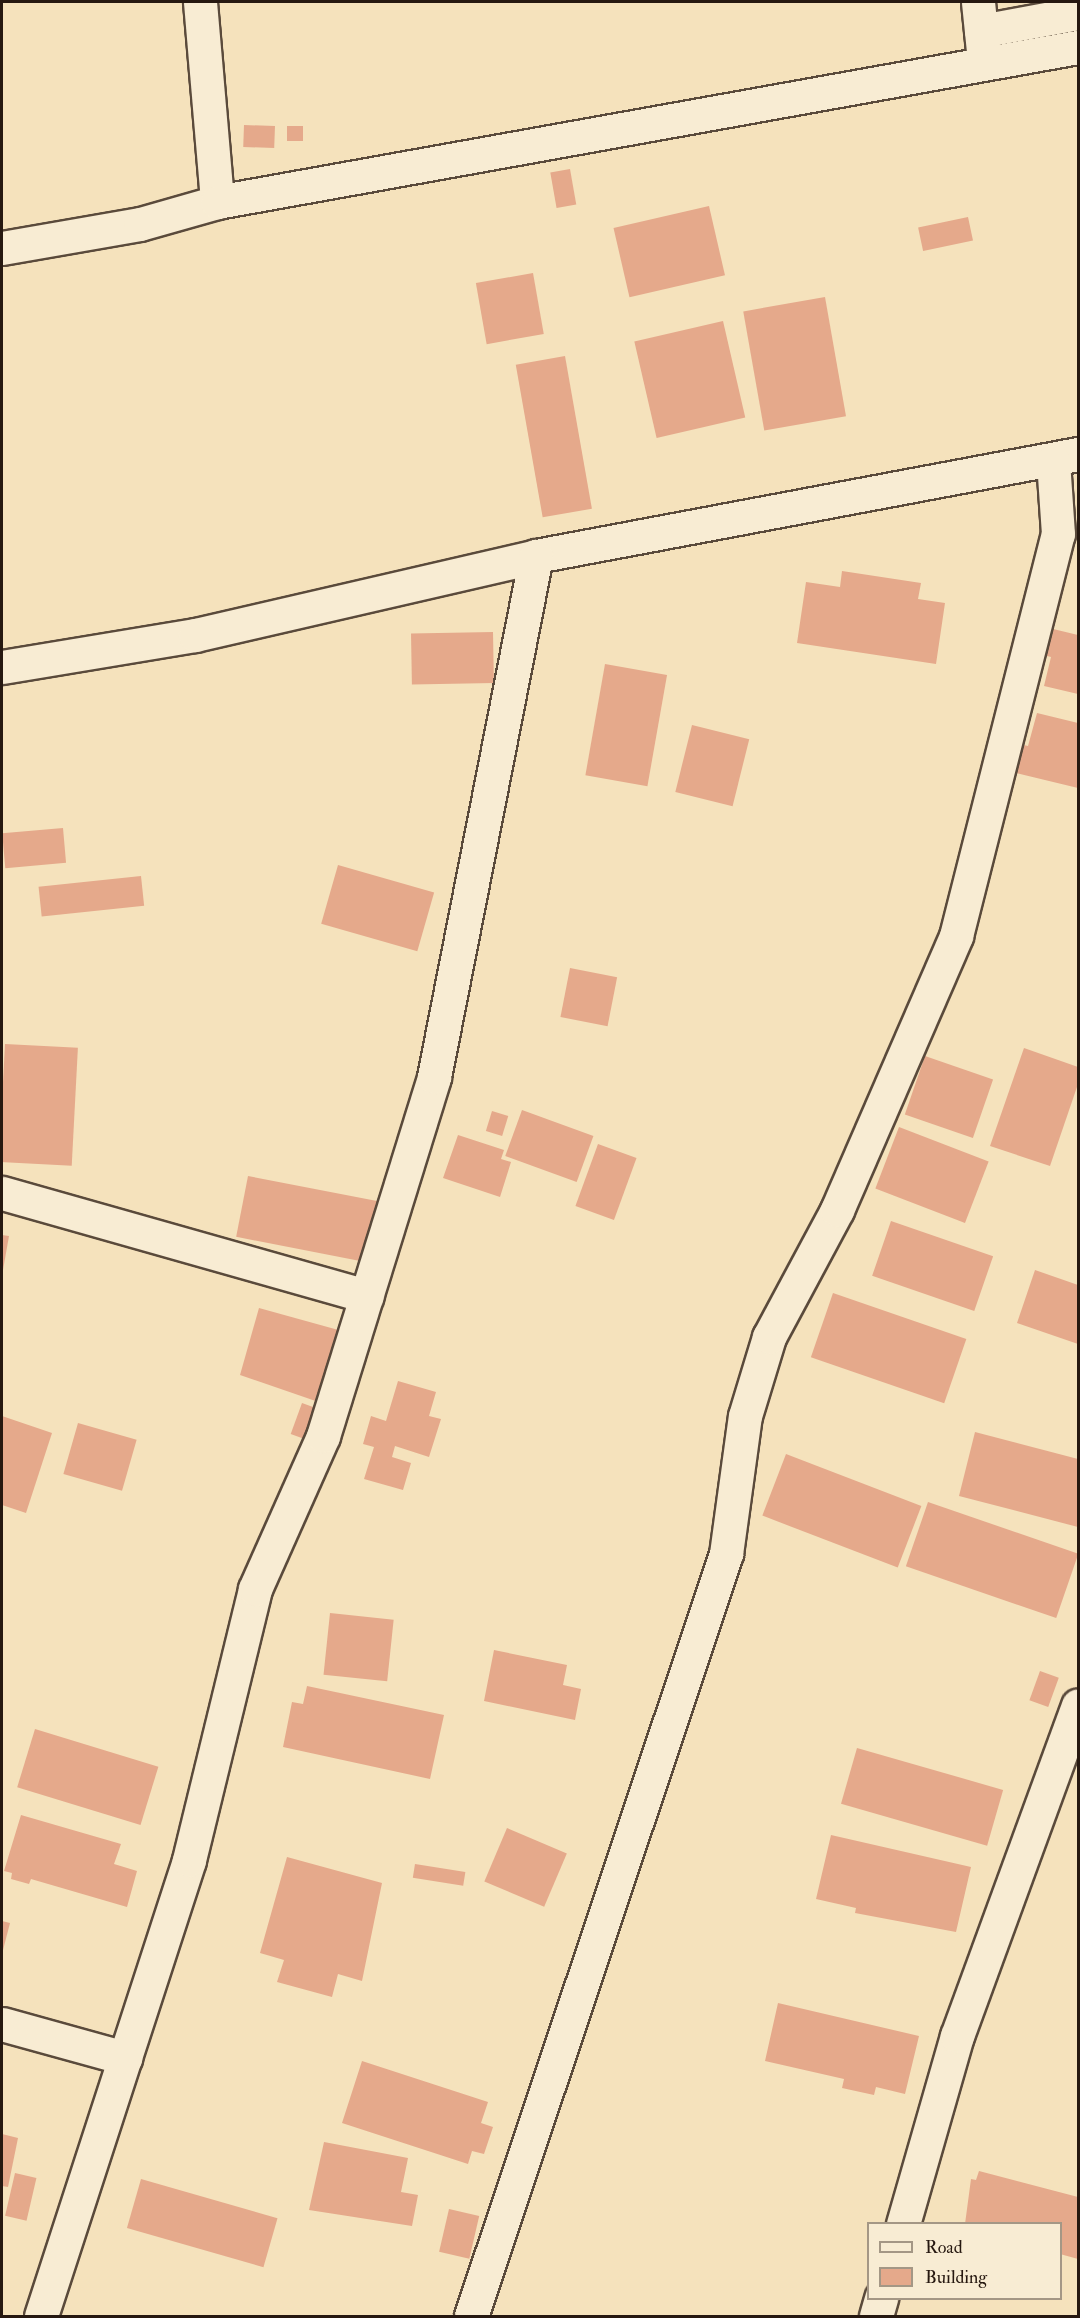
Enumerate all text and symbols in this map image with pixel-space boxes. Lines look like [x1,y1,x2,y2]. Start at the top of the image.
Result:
legend [867,2222,1062,2300]
text: Road [925,2236,963,2259]
text: Building [925,2266,987,2289]

